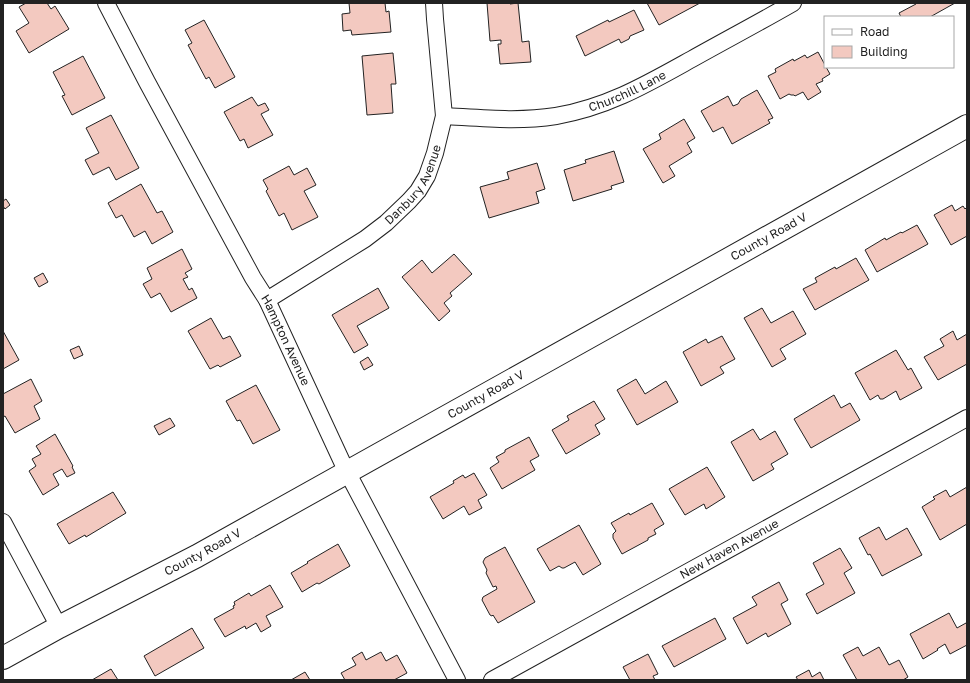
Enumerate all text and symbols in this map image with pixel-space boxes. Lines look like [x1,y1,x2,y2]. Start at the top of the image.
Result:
legend [824,16,954,68]
text: Road [860,24,889,39]
text: Building [860,44,908,59]
street label: Churchill Lane [587,67,668,115]
street label: Danbury Avenue [381,143,444,227]
street label: County Road V [728,209,809,264]
street label: Hampton Avenue [258,291,314,388]
street label: County Road V [445,367,526,422]
street label: New Haven Avenue [677,515,781,582]
street label: County Road V [162,525,244,579]

